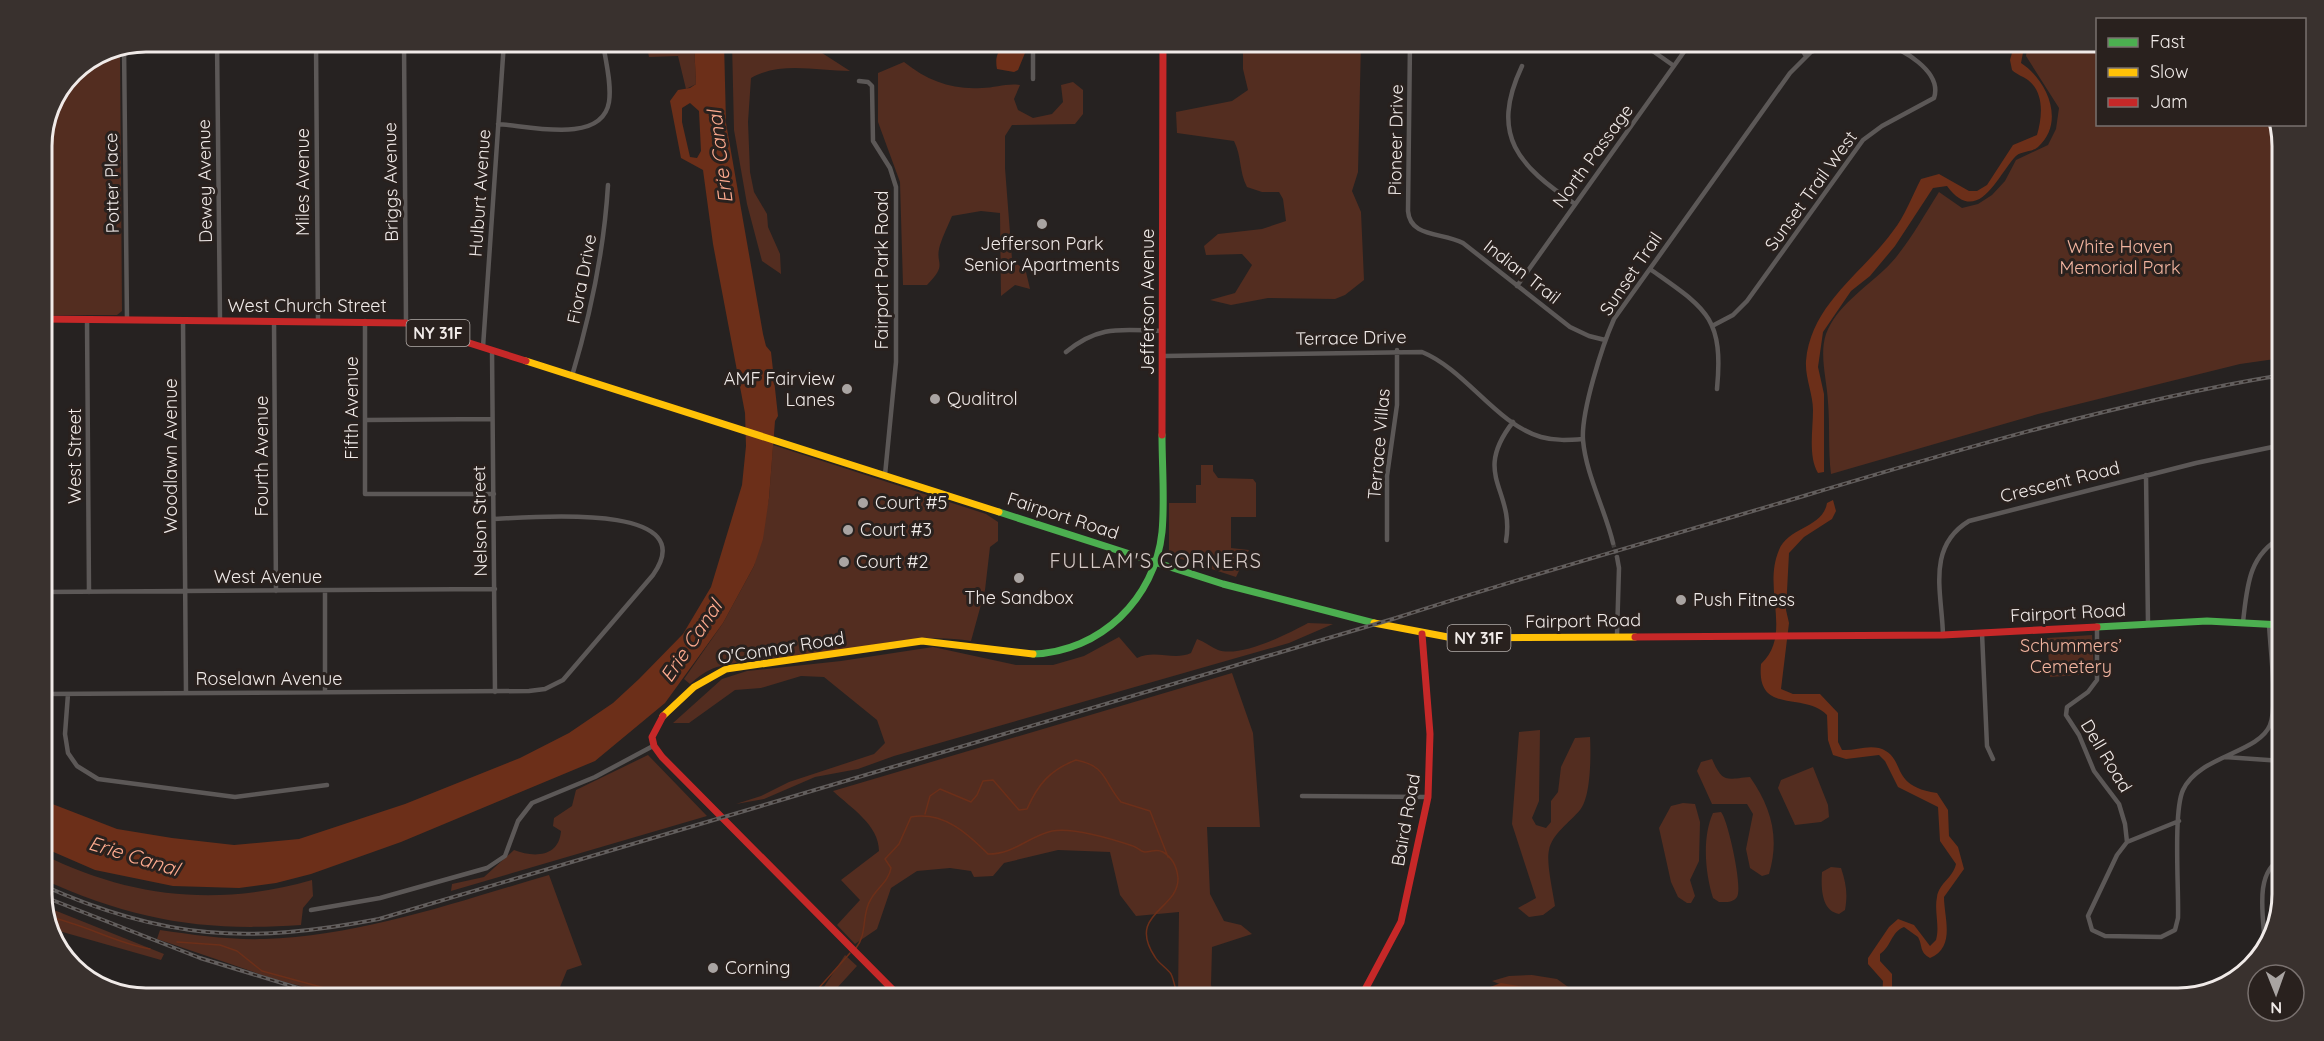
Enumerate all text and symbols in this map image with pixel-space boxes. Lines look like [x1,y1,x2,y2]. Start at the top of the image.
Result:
legend [2096,18,2306,126]
text: Fast [2150,30,2185,53]
text: Slow [2150,60,2188,83]
street label: Pioneer Drive [1383,84,1408,196]
text: Jam [2150,90,2188,113]
street label: North Passage [1547,99,1638,212]
water label: Erie Canal [701,107,738,205]
street label: Dewey Avenue [192,119,217,243]
street label: Briggs Avenue [378,122,403,242]
street label: Sunset Trail West [1759,126,1862,255]
street label: Miles Avenue [291,128,314,236]
street label: Hulburt Avenue [464,128,495,258]
street label: Potter Place [99,132,124,234]
street label: Fairport Park Road [870,191,893,349]
marker: Jefferson Park Senior Apartments [1035,217,1049,231]
street label: Sunset Trail [1594,228,1667,320]
street label: Jefferson Avenue [1136,229,1159,375]
street label: Fiora Drive [562,232,601,326]
place label: Jefferson Park Senior Apartments [964,232,1120,276]
street label: Indian Trail [1479,234,1565,309]
park label: White Haven Memorial Park [2059,235,2181,279]
street label: West Church Street [227,294,387,317]
road number: NY 31F [406,320,470,346]
street label: Terrace Drive [1295,325,1407,350]
street label: Fifth Avenue [340,356,363,460]
place label: AMF Fairview Lanes [724,367,835,411]
street label: Woodlawn Avenue [159,378,182,534]
marker: AMF Fairview Lanes [840,382,854,396]
place label: Qualitrol [947,387,1018,410]
street label: Terrace Villas [1362,388,1395,500]
marker: Qualitrol [928,392,942,406]
street label: Fourth Avenue [250,396,273,516]
street label: West Street [63,408,86,504]
street label: Crescent Road [1998,456,2122,507]
street label: Nelson Street [467,465,492,577]
street label: Fairport Road [1004,487,1122,544]
place label: Court #5 [875,491,947,514]
marker: Court #5 [856,496,870,510]
place label: Court #3 [860,518,932,541]
marker: Court #3 [841,523,855,537]
district label: FULLAM'S CORNERS [1049,548,1263,573]
place label: Court #2 [856,550,929,573]
marker: Court #2 [837,555,851,569]
street label: West Avenue [214,565,322,588]
marker: The Sandbox [1012,571,1026,585]
place label: The Sandbox [965,586,1074,609]
place label: Push Fitness [1693,588,1795,611]
water label: Erie Canal [654,593,728,686]
marker: Push Fitness [1674,593,1688,607]
street label: Fairport Road [2009,598,2126,627]
street label: Fairport Road [1525,608,1641,633]
road number: NY 31F [1448,625,1510,651]
street label: O'Connor Road [716,626,846,669]
park label: Schummers’ Cemetery [2020,634,2122,678]
street label: Roselawn Avenue [196,667,342,690]
street label: Dell Road [2076,715,2137,796]
street label: Baird Road [1386,772,1425,868]
water label: Erie Canal [86,830,185,882]
place label: Corning [725,956,790,979]
marker: Corning [706,961,720,975]
north arrow [2246,963,2306,1023]
text: N [2270,998,2282,1018]

